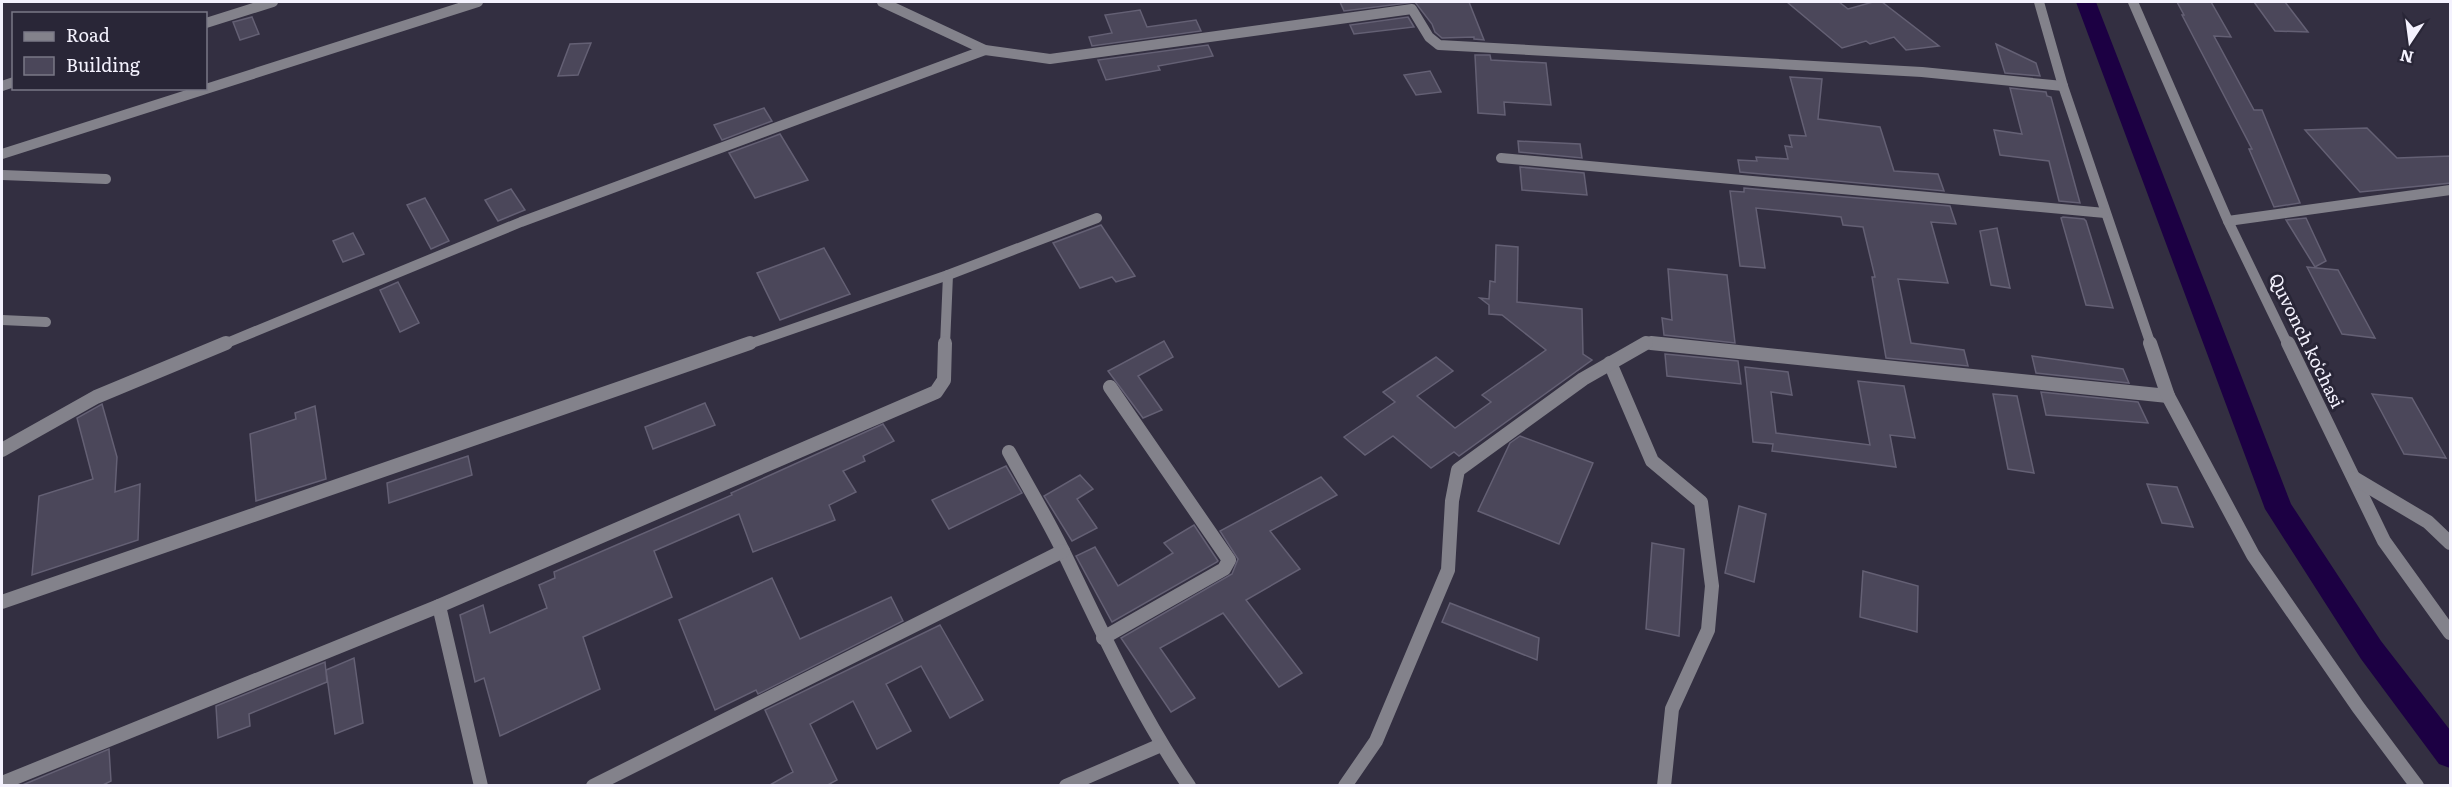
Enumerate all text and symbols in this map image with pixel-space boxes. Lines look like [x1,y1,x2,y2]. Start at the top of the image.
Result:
legend [12,12,207,90]
north arrow [2380,12,2440,72]
text: Road [66,21,110,48]
text: N [2397,44,2416,71]
text: Building [66,51,141,78]
street label: Quvonch koʻchasi [2263,268,2352,412]

